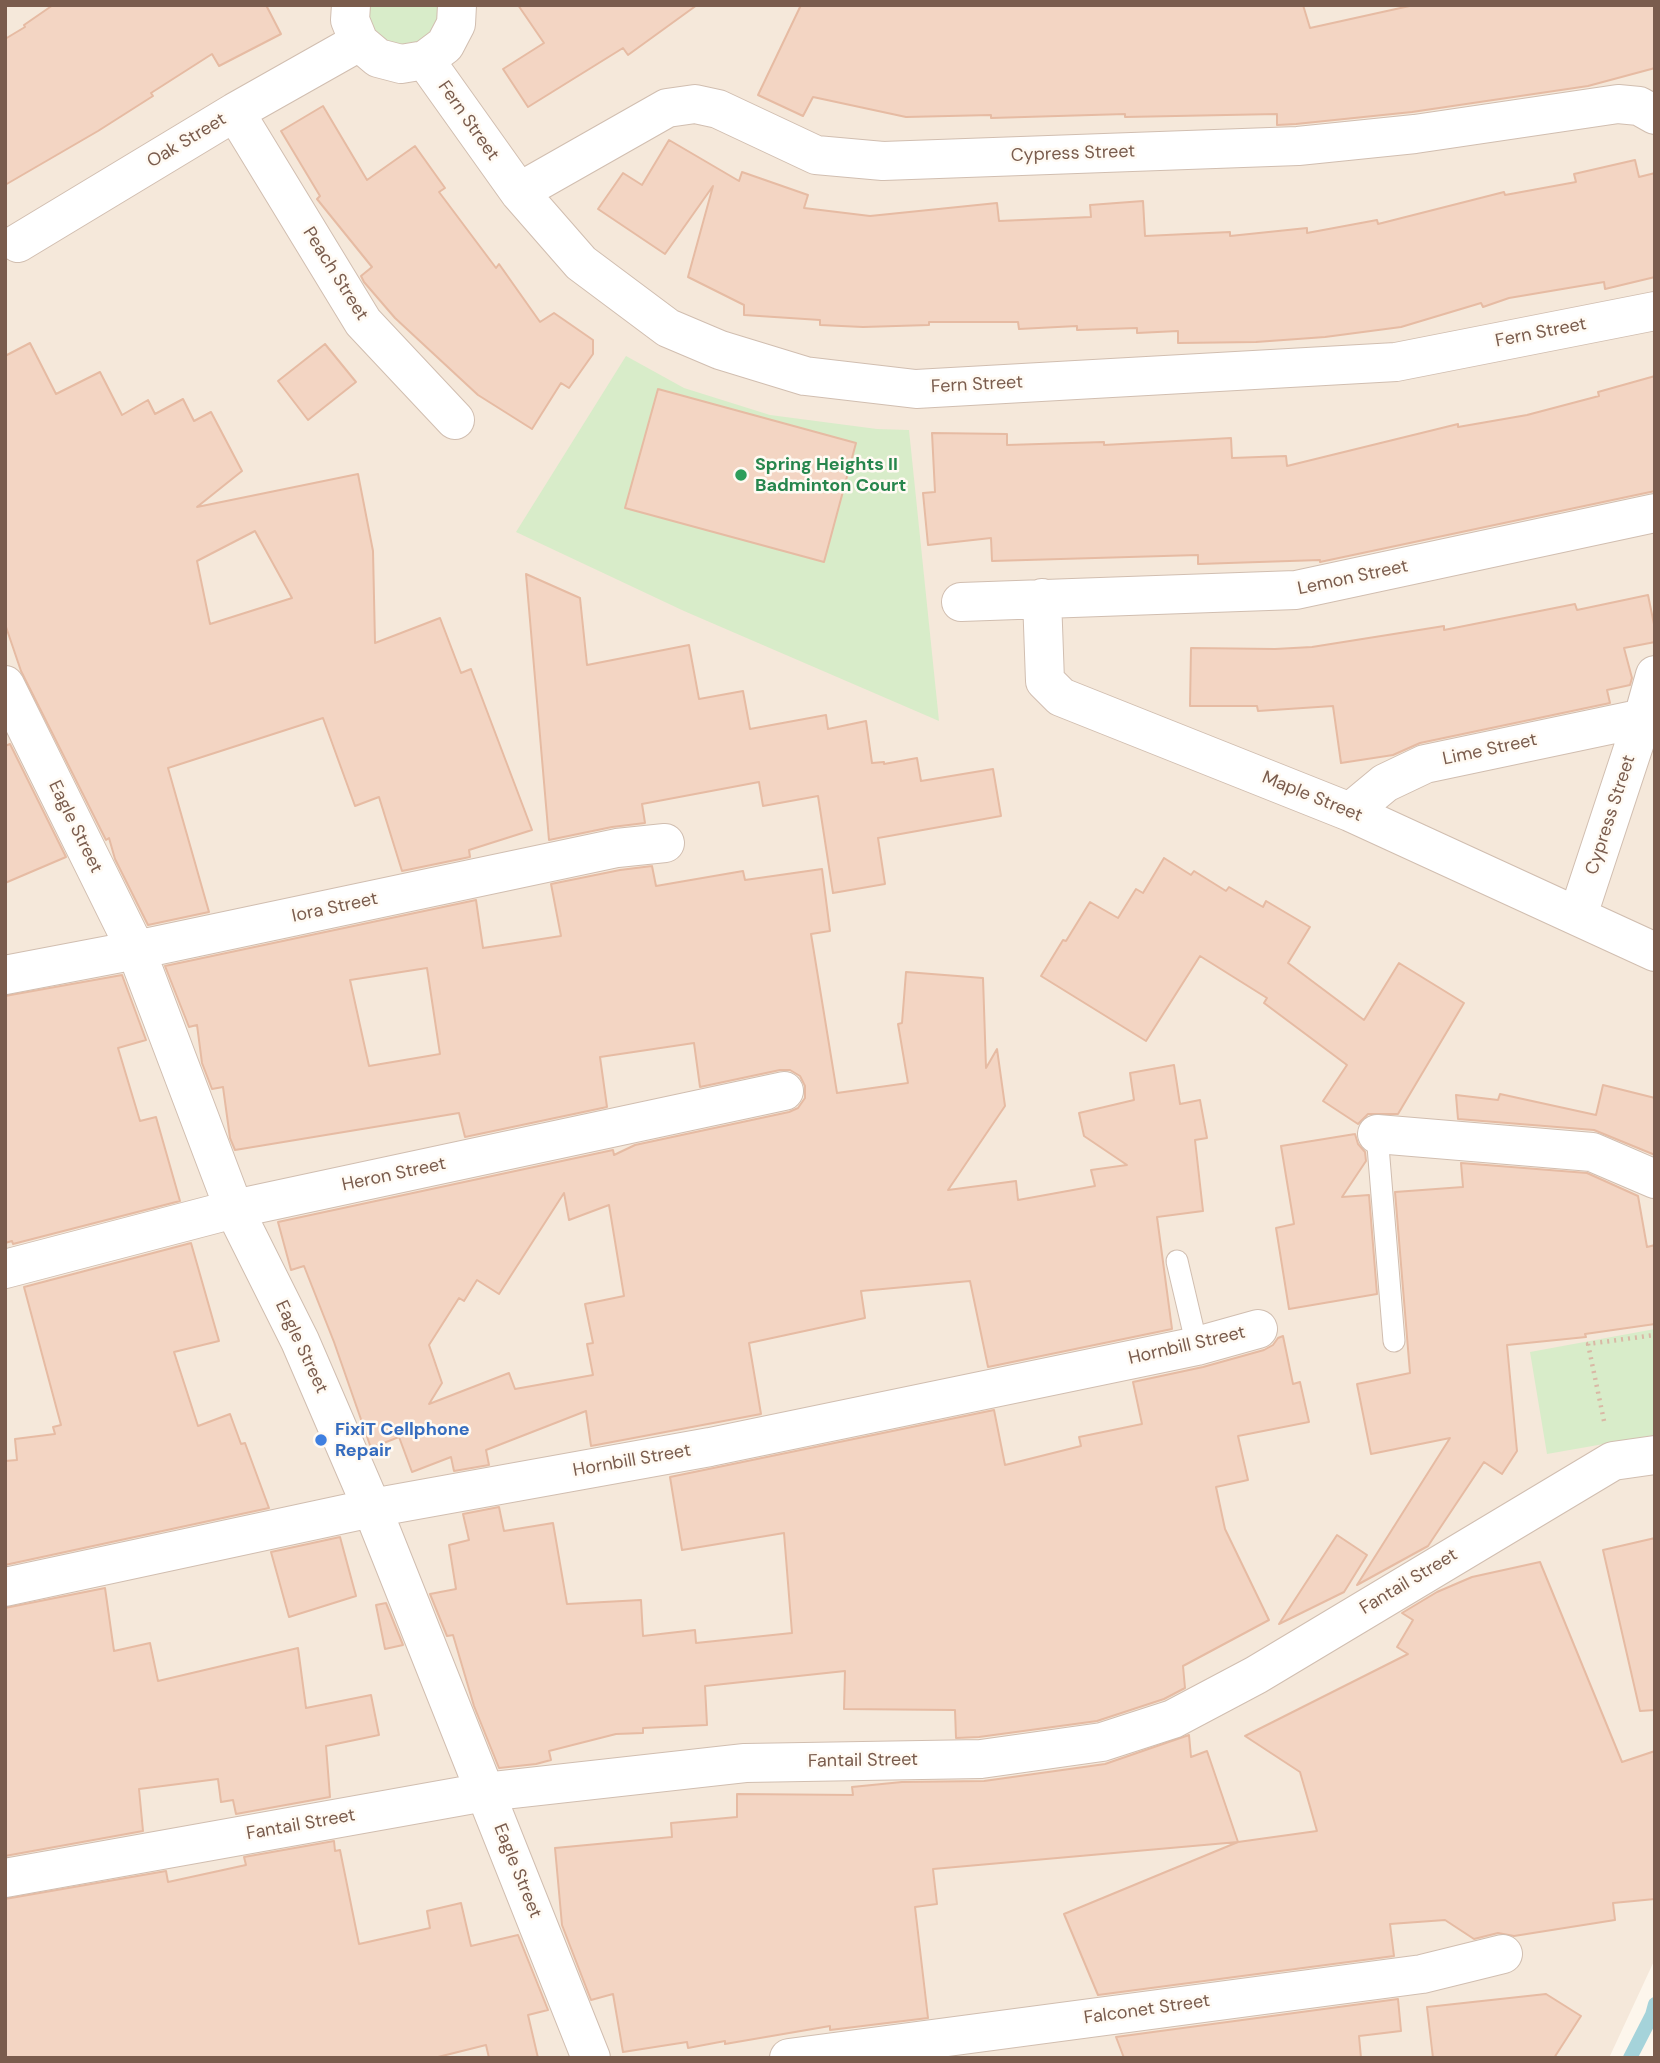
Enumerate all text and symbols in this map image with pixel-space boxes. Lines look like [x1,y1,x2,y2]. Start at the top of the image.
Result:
street label: Fern Street [433,77,503,165]
street label: Oak Street [143,109,231,173]
street label: Cypress Street [1010,141,1136,167]
street label: Peach Street [298,223,372,325]
street label: Fern Street [1494,314,1588,352]
street label: Fern Street [930,372,1024,398]
place label: Spring Heights II Badminton Court [755,454,906,496]
marker: Spring Heights II Badminton Court [733,467,749,483]
street label: Lemon Street [1296,556,1410,600]
street label: Lime Street [1441,729,1539,771]
street label: Cypress Street [1581,752,1641,878]
street label: Maple Street [1259,767,1365,827]
street label: Eagle Street [43,777,107,877]
street label: Iora Street [290,888,380,928]
street label: Heron Street [340,1153,448,1197]
street label: Eagle Street [270,1297,332,1397]
street label: Hornbill Street [1126,1322,1248,1370]
place label: FixiT Cellphone Repair [335,1419,470,1462]
marker: FixiT Cellphone Repair [313,1432,329,1448]
street label: Hornbill Street [571,1440,693,1482]
street label: Fantail Street [1356,1544,1462,1620]
street label: Fantail Street [808,1749,918,1773]
street label: Fantail Street [245,1805,357,1845]
street label: Eagle Street [488,1821,546,1921]
street label: Falconet Street [1083,1990,1211,2030]

